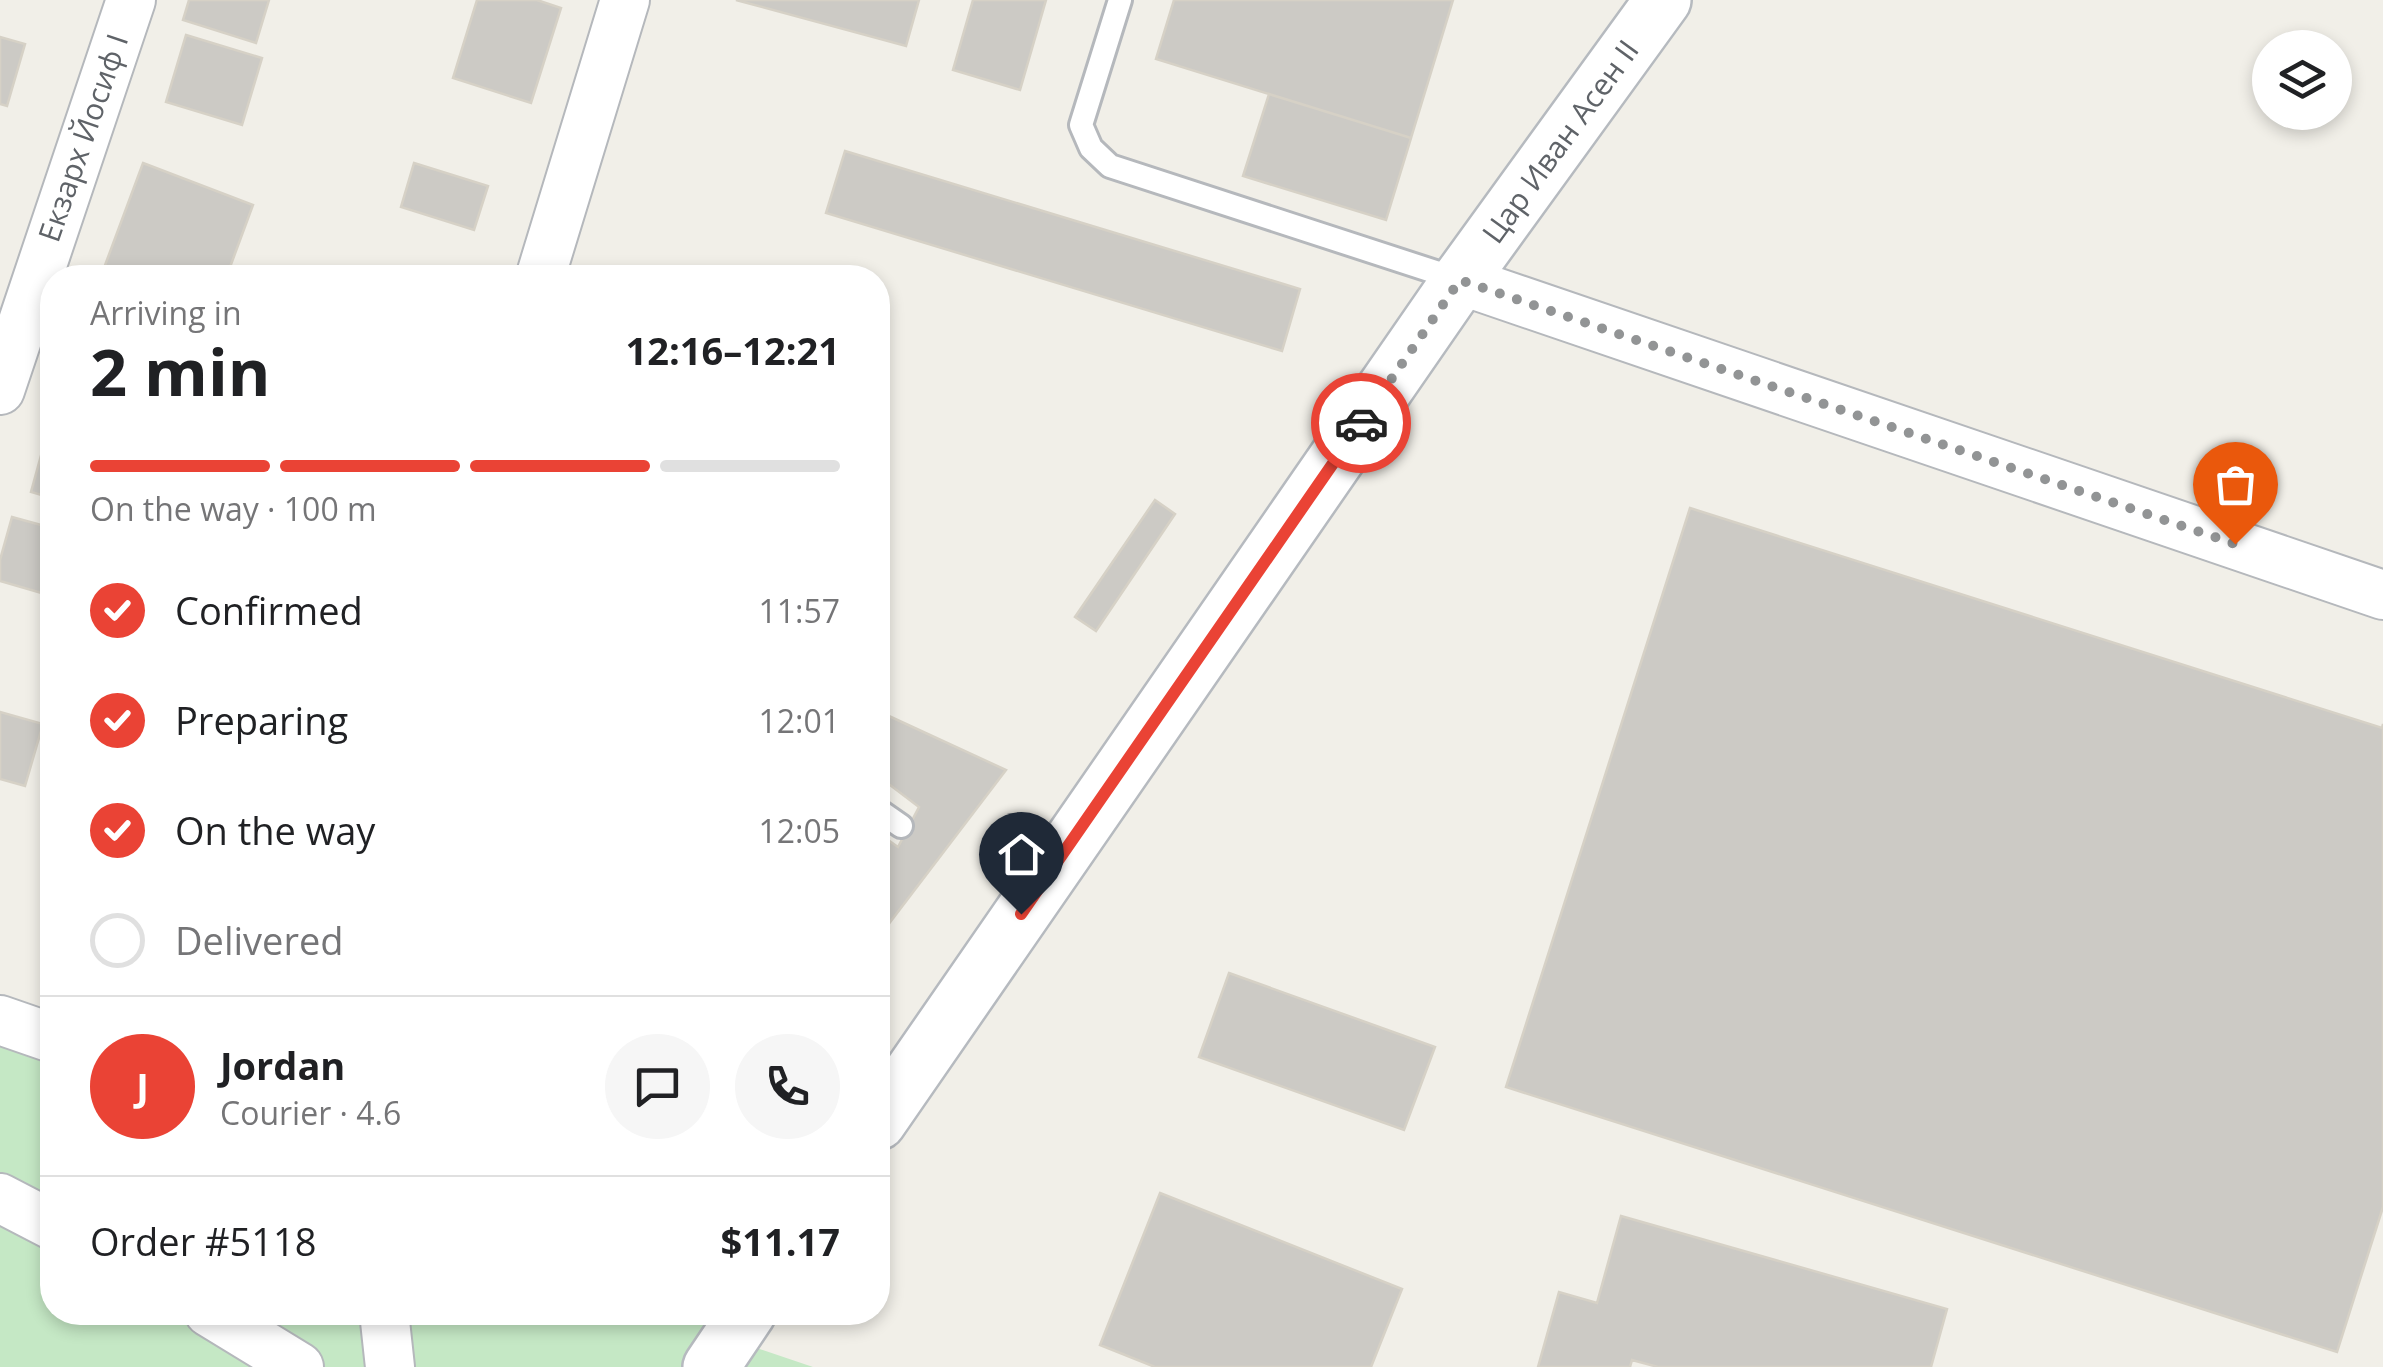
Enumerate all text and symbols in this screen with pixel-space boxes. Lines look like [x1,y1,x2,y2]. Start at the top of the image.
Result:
street label: Екзарх Йосиф I [28,28,137,247]
map controls [2252,30,2352,130]
button: layers [2252,30,2352,130]
street label: Цар Иван Асен II [1472,31,1648,251]
text: Arriving in [90,291,242,334]
text: 12:16–12:21 [626,324,840,376]
text: 2 min [90,327,270,415]
courier [1311,373,1411,473]
icon: car [1334,396,1389,451]
pin [2193,442,2278,545]
icon: bag [2208,457,2263,512]
text: On the way · 100 m [90,487,377,530]
icon: check [90,583,145,638]
text: Confirmed [175,584,363,636]
text: 11:57 [758,589,840,632]
icon: check [90,693,145,748]
text: Preparing [175,694,348,746]
text: 12:01 [758,699,840,742]
icon: check [90,803,145,858]
text: On the way [175,804,375,856]
text: 12:05 [758,809,840,852]
pin [979,812,1064,915]
icon: home [994,827,1049,882]
text: Delivered [175,914,344,966]
button: chat [605,1034,710,1139]
button: phone [735,1034,840,1139]
text: Jordan [220,1039,345,1091]
text: J [136,1060,149,1112]
text: Courier · 4.6 [220,1091,401,1134]
text: Order #5118 [90,1215,317,1267]
text: $11.17 [721,1215,840,1267]

